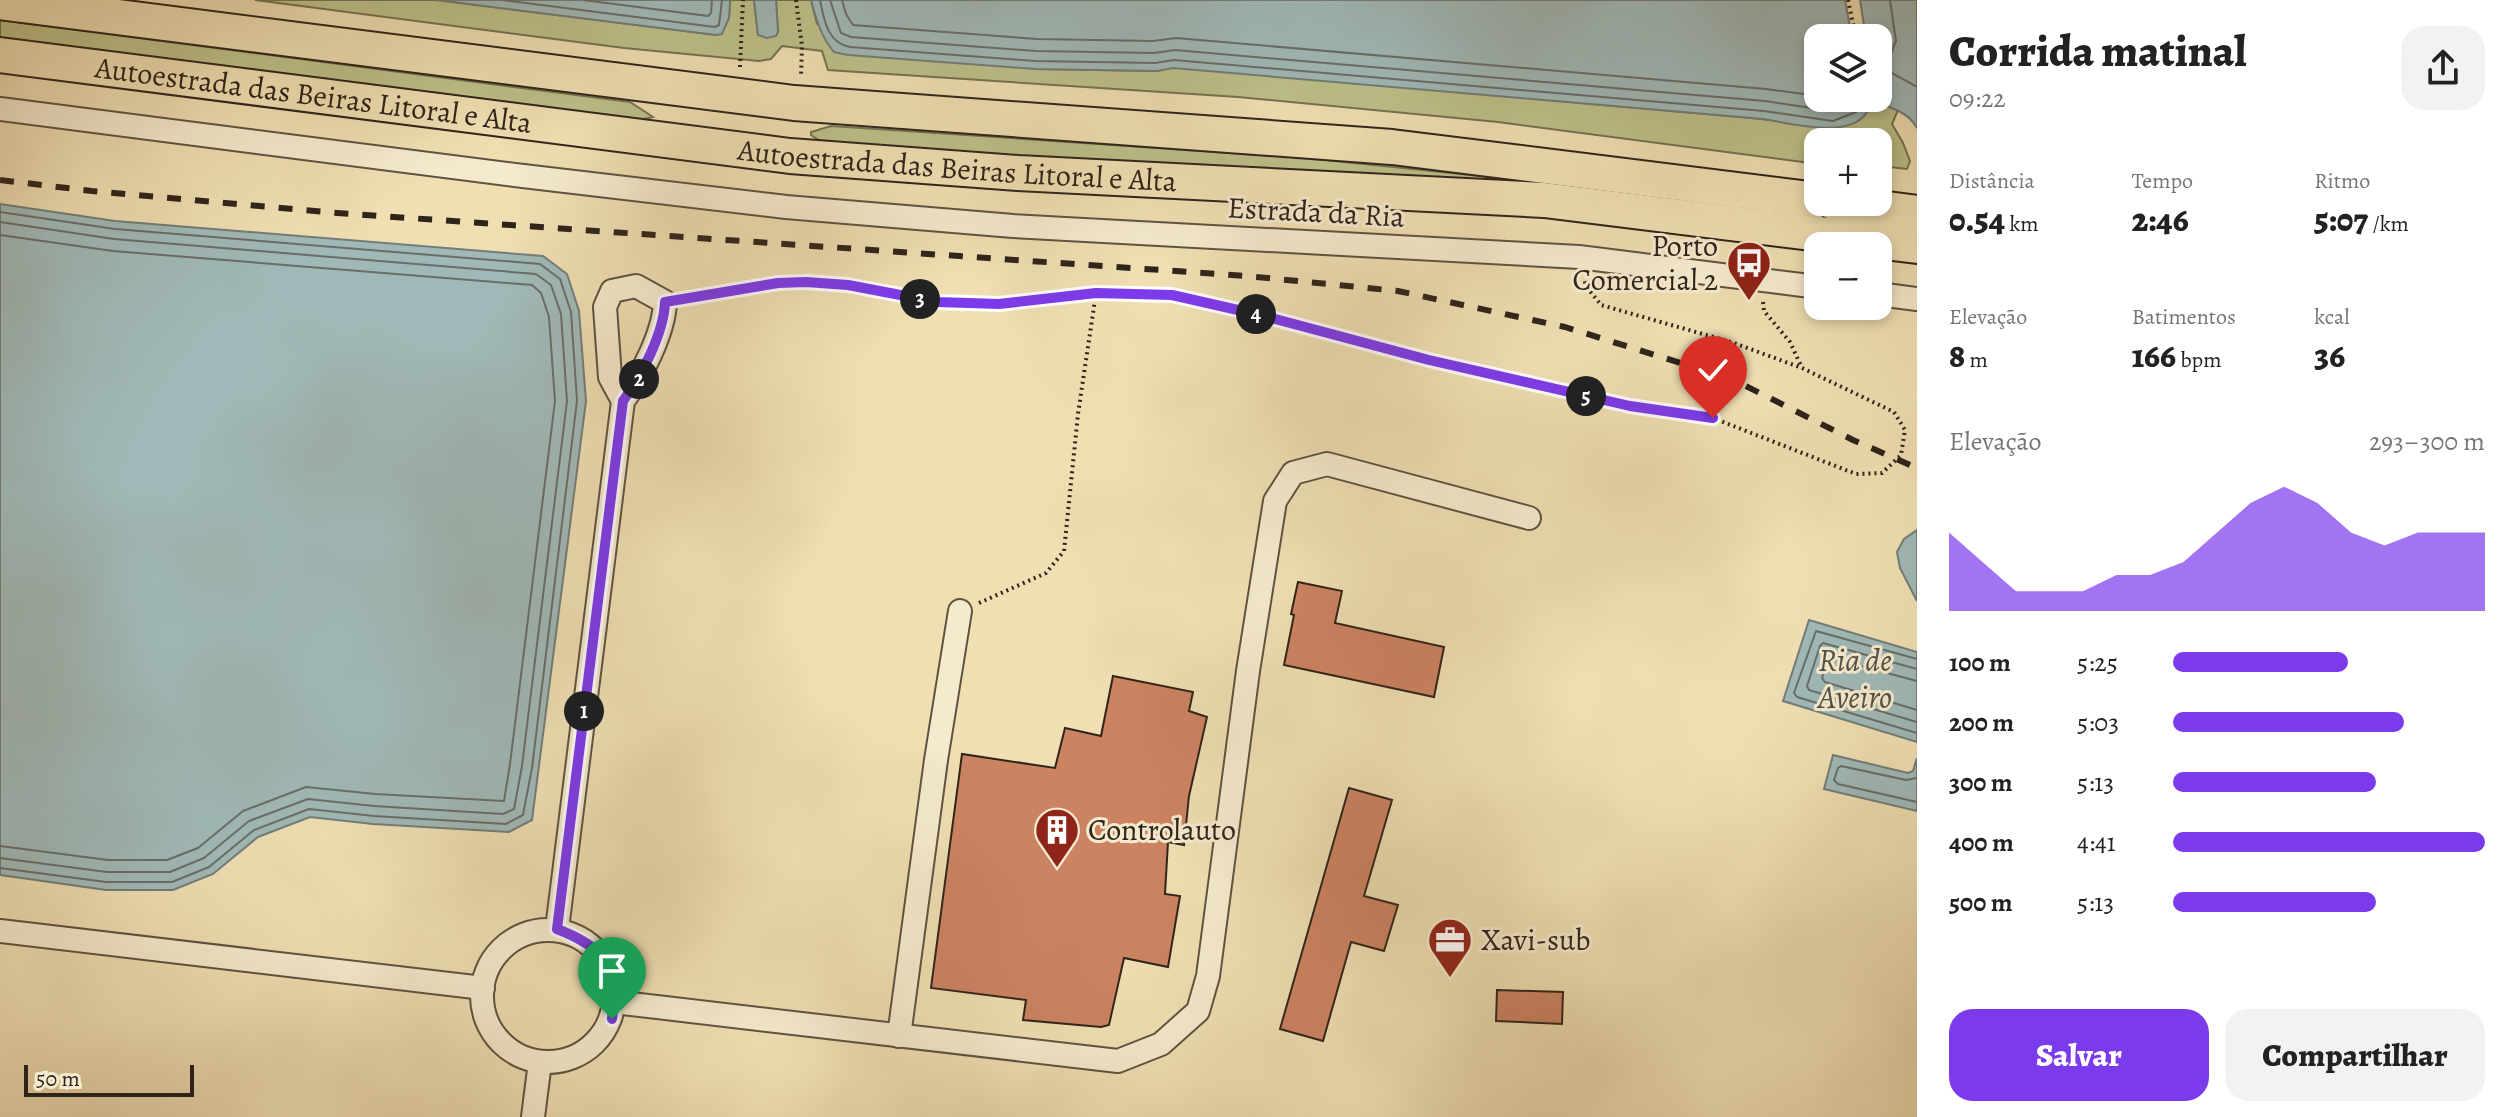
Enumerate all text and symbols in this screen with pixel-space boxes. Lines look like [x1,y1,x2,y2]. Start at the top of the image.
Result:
text: Corrida matinal [1949,21,2247,81]
map controls [1804,24,1892,320]
button: layers [1804,24,1892,112]
button: share [2401,26,2485,110]
street label: Autoestrada das Beiras Litoral e Alta [92,47,534,143]
text: 09:22 [1949,81,2006,116]
button: + [1804,128,1892,216]
street label: Autoestrada das Beiras Litoral e Alta [734,129,1178,201]
text: Distância [1949,166,2035,196]
text: Tempo [2132,166,2193,196]
text: Ritmo [2314,166,2370,196]
street label: Estrada da Ria [1226,187,1406,237]
text: 0.54 [1949,196,2005,243]
text: 2:46 [2132,196,2189,243]
text: 5:07 [2314,196,2368,243]
text: km [2005,209,2039,239]
text: /km [2368,209,2409,239]
place label: Porto Comercial 2 [1573,226,1718,300]
button: − [1804,232,1892,320]
bus stop icon: Porto Comercial 2 [1725,239,1773,302]
pin: 3 [900,279,940,319]
text: 3 [915,284,925,314]
pin: 4 [1236,294,1276,334]
text: 4 [1251,299,1261,329]
text: Elevação [1949,302,2027,332]
text: Batimentos [2132,302,2236,332]
text: kcal [2314,302,2350,332]
text: 8 [1949,332,1965,379]
text: 166 [2132,332,2176,379]
text: 36 [2314,332,2345,379]
pin [1679,336,1747,418]
text: m [1965,345,1988,375]
text: bpm [2176,345,2222,375]
icon: check [1691,348,1735,392]
pin: 2 [619,359,659,399]
text: 2 [634,364,644,394]
pin: 5 [1566,376,1606,416]
text: 5 [1581,381,1591,411]
text: Elevação [1949,424,2041,459]
text: 293–300 m [2369,424,2485,459]
water label: Ria de Aveiro [1816,638,1892,719]
text: 100 m [1949,645,2011,680]
text: 5:25 [2077,645,2118,680]
pin: 1 [564,691,604,731]
text: 1 [580,696,588,726]
text: 200 m [1949,705,2014,740]
text: 5:03 [2077,705,2119,740]
text: 300 m [1949,765,2013,800]
text: 5:13 [2077,765,2114,800]
building icon: Controlauto [1033,806,1081,869]
place label: Controlauto [1088,810,1236,850]
text: 400 m [1949,825,2014,860]
text: 4:41 [2077,825,2116,860]
text: 500 m [1949,885,2013,920]
text: 5:13 [2077,885,2114,920]
office icon: Xavi-sub [1426,916,1474,979]
place label: Xavi-sub [1481,920,1591,960]
pin [578,937,646,1019]
icon: arrive [590,949,634,993]
button: Salvar [1949,1009,2209,1101]
button: Compartilhar [2225,1009,2485,1101]
scale bar [24,1061,194,1097]
text: 50 m [36,1064,80,1094]

